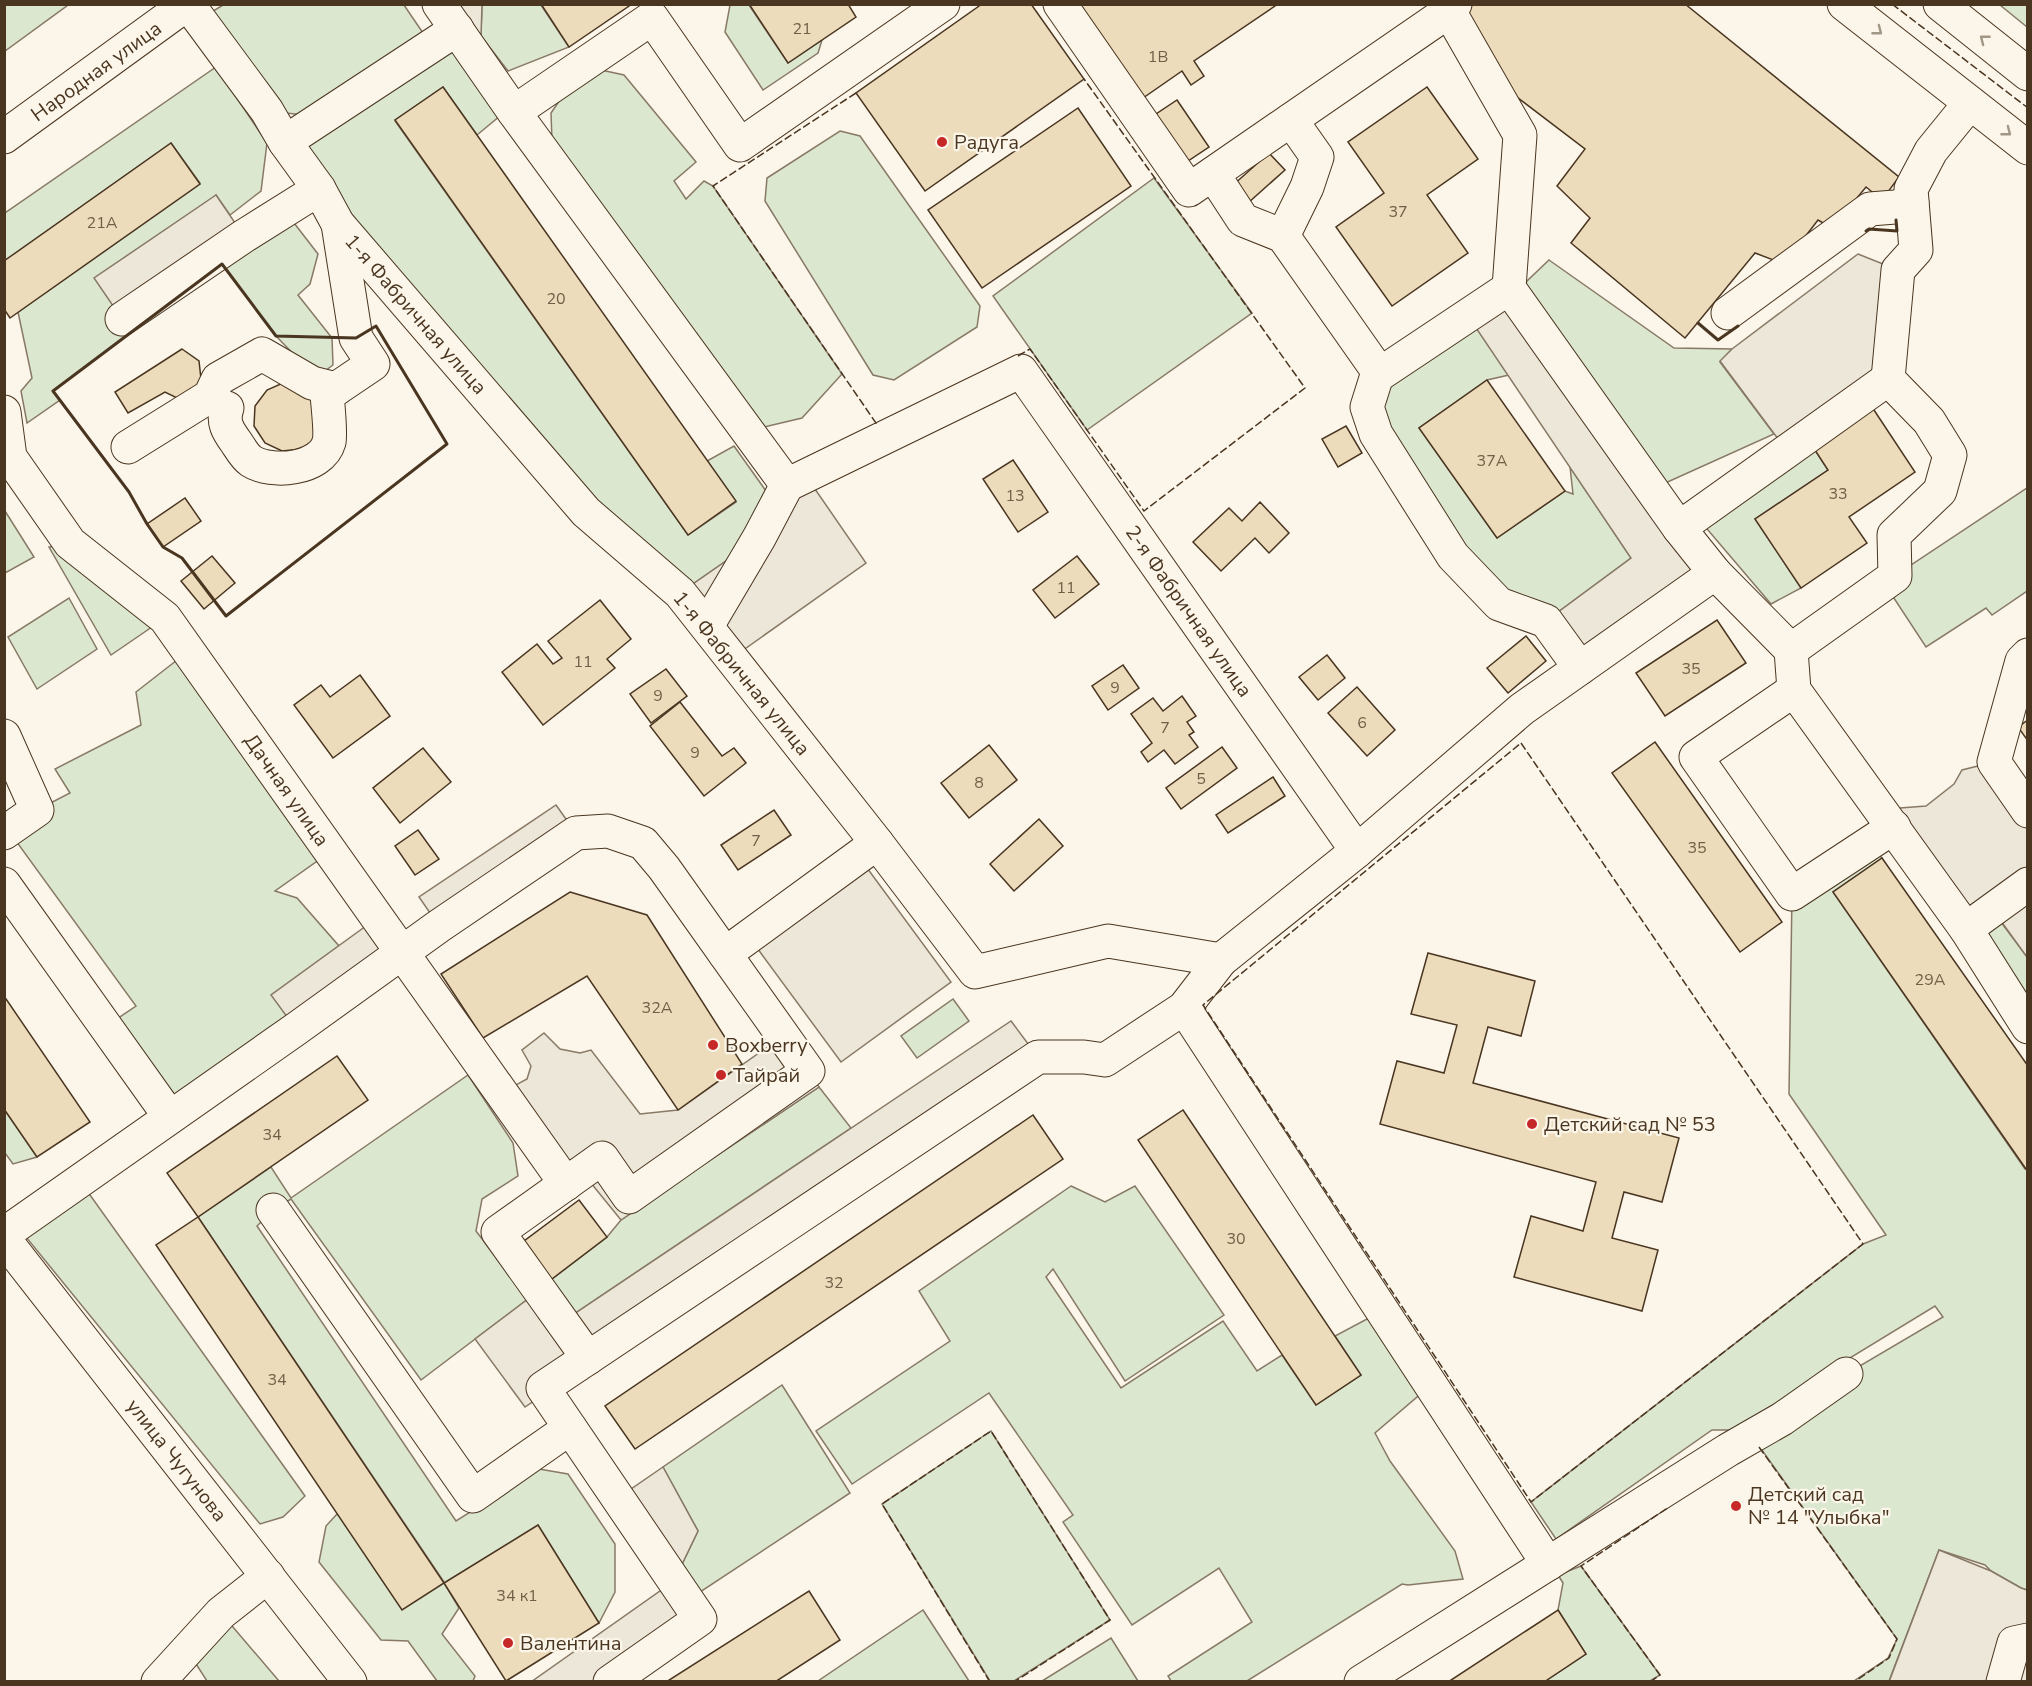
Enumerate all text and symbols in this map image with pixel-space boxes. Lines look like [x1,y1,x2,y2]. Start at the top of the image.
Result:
street label: Народная улица [26,15,167,128]
house number: 21 [792,18,812,40]
one-way arrow [1871,24,1882,35]
one-way arrow [1980,36,1991,47]
house number: 1В [1148,46,1168,68]
one-way arrow [2001,125,2012,136]
place label: Радуга [954,129,1019,156]
marker: Радуга [935,135,949,149]
house number: 37 [1388,201,1408,223]
house number: 21А [87,212,118,234]
street label: 1-я Фабричная улица [338,228,493,400]
house number: 20 [546,288,566,310]
house number: 37А [1477,450,1508,472]
house number: 33 [1828,483,1848,505]
house number: 13 [1005,485,1025,507]
street label: 2-я Фабричная улица [1119,520,1258,703]
house number: 11 [1056,577,1076,599]
street label: 1-я Фабричная улица [667,585,816,761]
house number: 11 [573,651,593,673]
house number: 35 [1681,658,1701,680]
house number: 9 [1110,677,1120,699]
house number: 9 [653,685,663,707]
house number: 6 [1357,712,1367,734]
house number: 7 [1160,717,1170,739]
street label: Дачная улица [238,729,335,852]
house number: 9 [690,742,700,764]
house number: 5 [1196,768,1206,790]
house number: 8 [974,772,984,794]
house number: 7 [751,830,761,852]
house number: 35 [1687,837,1707,859]
house number: 29А [1915,969,1946,991]
house number: 32А [642,997,673,1019]
place label: Boxberry [725,1032,808,1059]
marker: Boxberry [706,1038,720,1052]
place label: Тайрай [733,1062,800,1089]
marker: Тайрай [714,1068,728,1082]
place label: Детский сад № 53 [1544,1111,1716,1138]
marker: Детский сад № 53 [1525,1117,1539,1131]
house number: 34 [262,1124,282,1146]
house number: 30 [1226,1228,1246,1250]
house number: 32 [824,1272,844,1294]
house number: 34 [267,1369,287,1391]
street label: улица Чугунова [120,1393,233,1527]
place label: Детский сад № 14 "Улыбка" [1748,1481,1889,1531]
marker: Детский сад № 14 "Улыбка" [1729,1499,1743,1513]
house number: 34 к1 [496,1585,538,1607]
place label: Валентина [520,1630,621,1657]
marker: Валентина [501,1636,515,1650]

